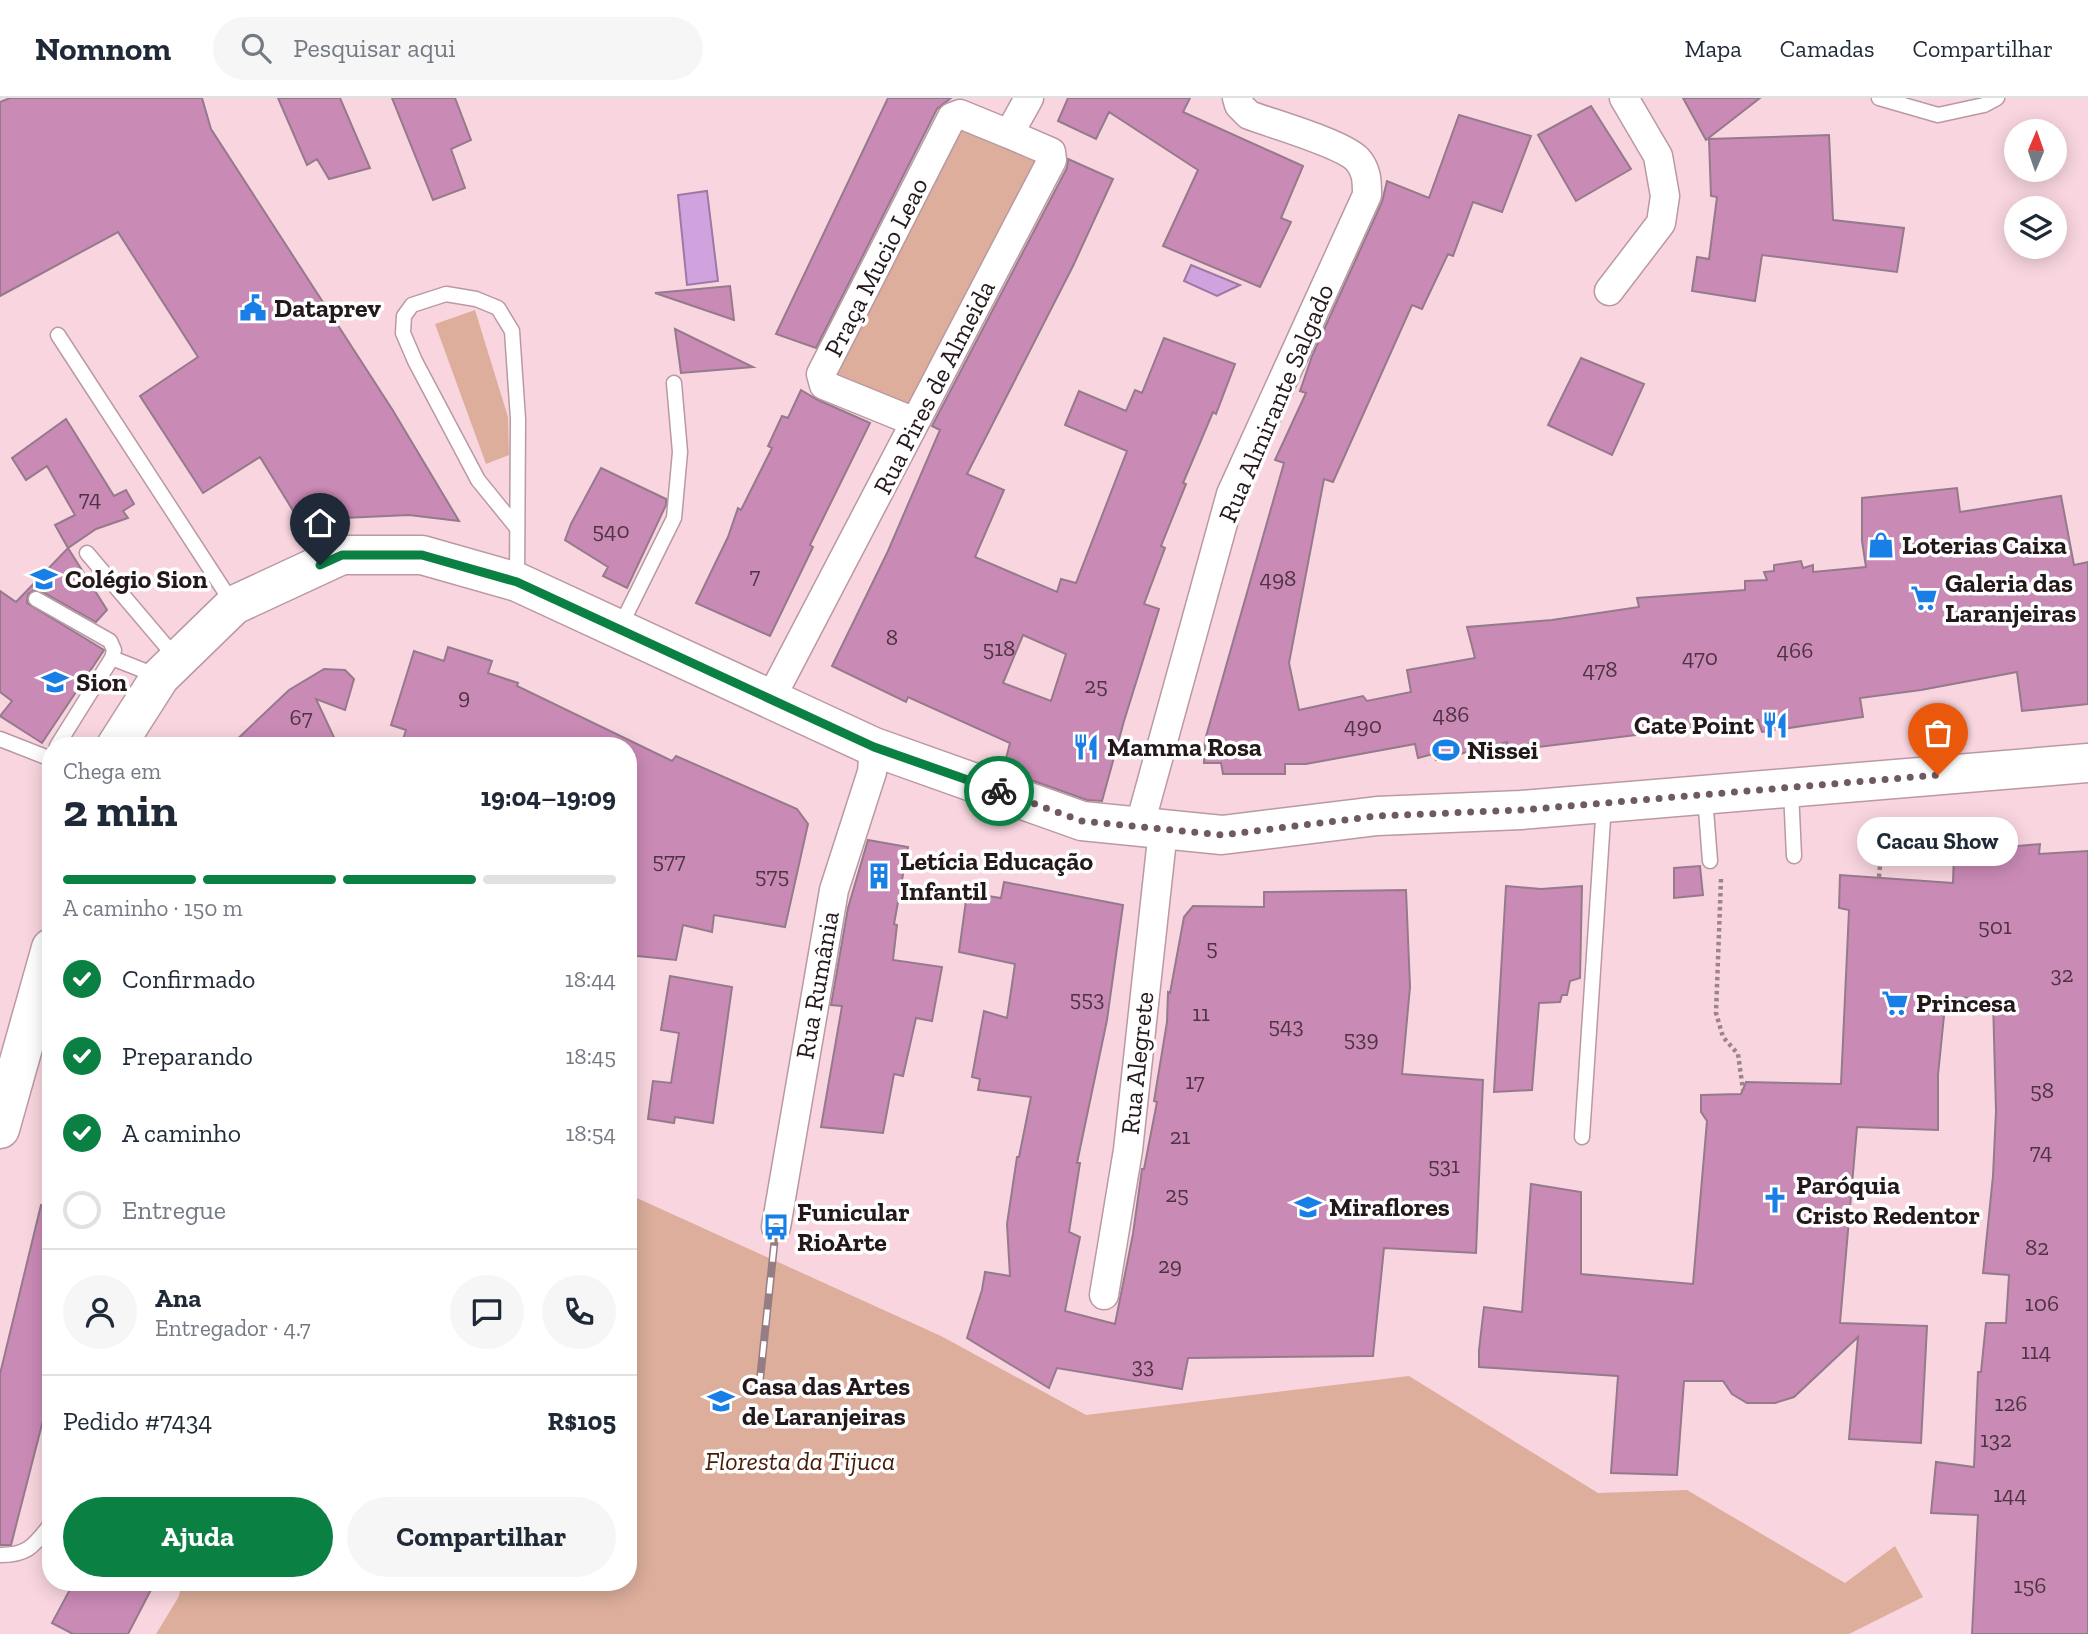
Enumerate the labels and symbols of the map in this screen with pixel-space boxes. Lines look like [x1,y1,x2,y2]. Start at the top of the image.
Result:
north arrow [2004,119,2067,182]
street label: Praça Mucio Leao [817,172,935,362]
street label: Rua Pires de Almeida [866,274,1002,499]
street label: Rua Almirante Salgado [1211,279,1341,527]
place label: Dataprev [274,292,381,324]
public building icon: Dataprev [238,293,268,323]
house number: 74 [79,484,101,512]
pin [290,493,350,565]
house number: 540 [592,516,630,544]
place label: Loterias Caixa [1902,529,2067,561]
shop icon: Loterias Caixa [1866,530,1896,560]
house number: 7 [750,561,761,589]
place label: Colégio Sion [65,563,208,595]
school or university icon: Colégio Sion [29,564,59,594]
house number: 498 [1260,564,1296,592]
place label: Galeria das Laranjeiras [1945,567,2076,629]
supermarket icon: Galeria das Laranjeiras [1909,583,1939,613]
house number: 8 [886,623,898,651]
house number: 518 [982,634,1016,662]
house number: 466 [1777,636,1813,664]
house number: 470 [1682,643,1718,671]
house number: 478 [1582,655,1618,683]
place label: Sion [76,666,128,698]
school or university icon: Sion [40,667,70,697]
house number: 25 [1084,671,1108,699]
house number: 9 [458,682,470,710]
house number: 486 [1433,700,1469,728]
house number: 67 [289,703,313,731]
pin [1908,703,1968,775]
place label: Cate Point [1634,709,1755,741]
restaurant icon: Cate Point [1760,710,1790,740]
house number: 490 [1344,711,1382,739]
place label: Mamma Rosa [1107,731,1262,763]
restaurant icon: Mamma Rosa [1071,732,1101,762]
place label: Nissei [1467,734,1538,766]
sports icon: Nissei [1431,735,1461,765]
courier [964,756,1034,826]
callout: Cacau Show [1857,817,2018,866]
place label: Letícia Educação Infantil [900,845,1093,907]
house number: 577 [652,846,686,874]
house number: 575 [755,861,789,889]
building icon: Letícia Educação Infantil [864,861,894,891]
street label: Rua Rumânia [788,908,846,1061]
house number: 501 [1978,912,2012,940]
house number: 5 [1206,933,1218,961]
house number: 32 [2050,960,2074,988]
house number: 553 [1070,984,1104,1012]
place label: Princesa [1916,987,2016,1019]
supermarket icon: Princesa [1880,988,1910,1018]
street label: Rua Alegrete [1114,990,1160,1136]
house number: 11 [1192,999,1210,1027]
house number: 543 [1268,1011,1304,1039]
house number: 539 [1343,1024,1379,1052]
house number: 17 [1185,1067,1205,1095]
house number: 58 [2030,1076,2054,1104]
house number: 21 [1170,1122,1190,1150]
house number: 74 [2030,1137,2052,1165]
house number: 531 [1428,1151,1460,1179]
place label: Paróquia Cristo Redentor [1796,1169,1980,1231]
house number: 25 [1165,1180,1189,1208]
church icon: Paróquia Cristo Redentor [1760,1185,1790,1215]
place label: Miraflores [1329,1191,1450,1223]
school or university icon: Miraflores [1293,1192,1323,1222]
place label: Funicular RioArte [797,1196,910,1258]
bus stop icon: Funicular RioArte [761,1212,791,1242]
house number: 82 [2025,1233,2049,1261]
house number: 29 [1158,1251,1182,1279]
house number: 106 [2025,1289,2059,1317]
house number: 114 [2021,1337,2051,1365]
house number: 33 [1132,1351,1154,1379]
place label: Casa das Artes de Laranjeiras [742,1370,910,1432]
school or university icon: Casa das Artes de Laranjeiras [706,1386,736,1416]
house number: 126 [1995,1389,2027,1417]
house number: 132 [1980,1425,2012,1453]
park label: Floresta da Tijuca [705,1445,895,1477]
house number: 144 [1993,1480,2027,1508]
house number: 156 [2014,1571,2046,1599]

